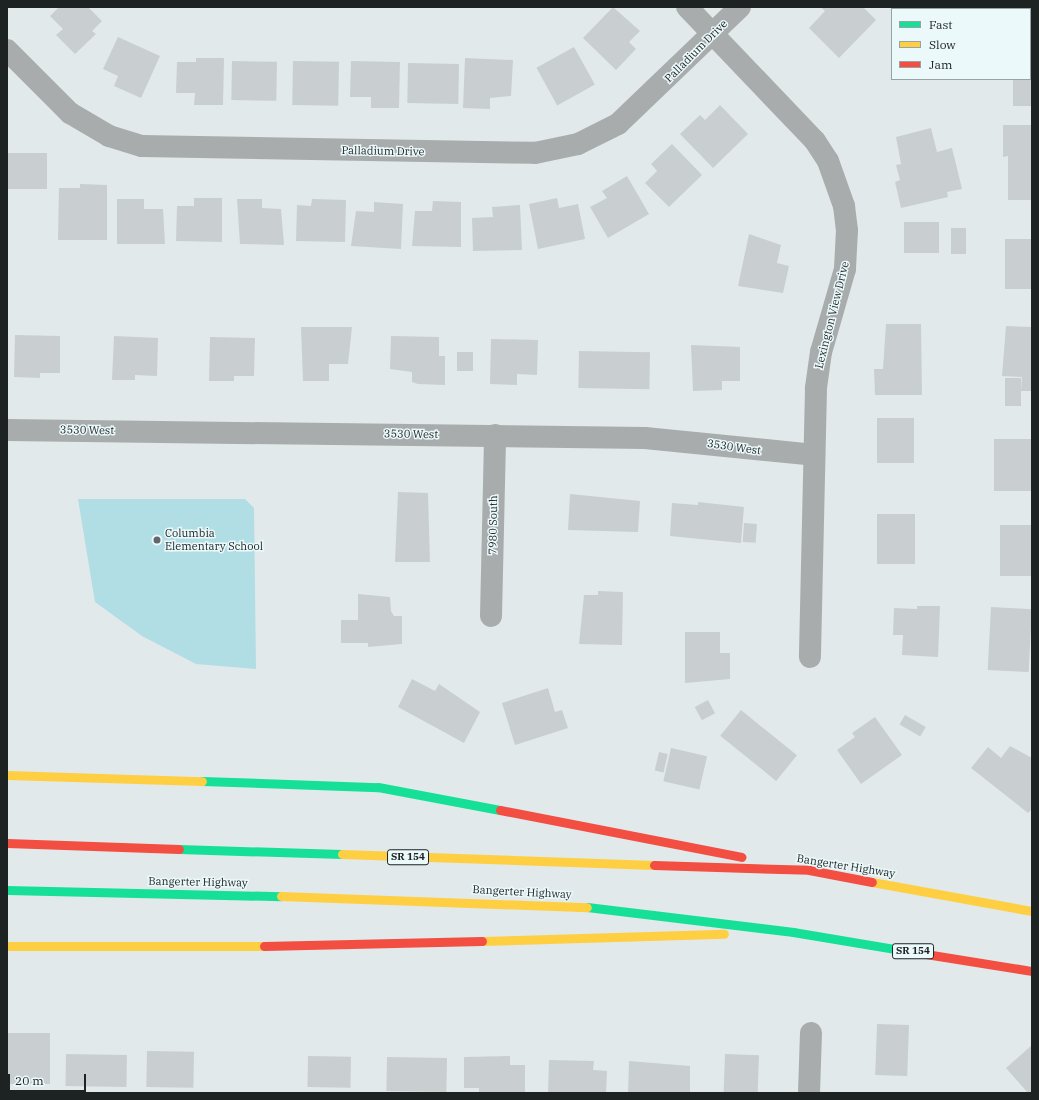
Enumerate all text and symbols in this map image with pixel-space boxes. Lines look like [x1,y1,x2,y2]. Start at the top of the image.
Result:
legend [891,8,1031,80]
street label: Palladium Drive [662,17,730,85]
text: Fast [929,17,953,32]
text: Slow [929,37,956,52]
text: Jam [929,57,952,72]
street label: Palladium Drive [341,144,425,158]
street label: Lexington View Drive [812,260,852,370]
street label: 3530 West [60,423,114,437]
street label: 3530 West [384,427,438,441]
street label: 3530 West [706,437,762,457]
street label: 7980 South [486,495,500,555]
place label: Columbia Elementary School [165,527,263,553]
marker: Columbia Elementary School [152,535,162,545]
road number: SR 154 [387,849,429,865]
street label: Bangerter Highway [796,852,896,880]
street label: Bangerter Highway [148,875,248,889]
street label: Bangerter Highway [472,883,572,901]
road number: SR 154 [892,943,934,959]
scale bar [10,1066,88,1092]
text: 20 m [15,1073,44,1088]

